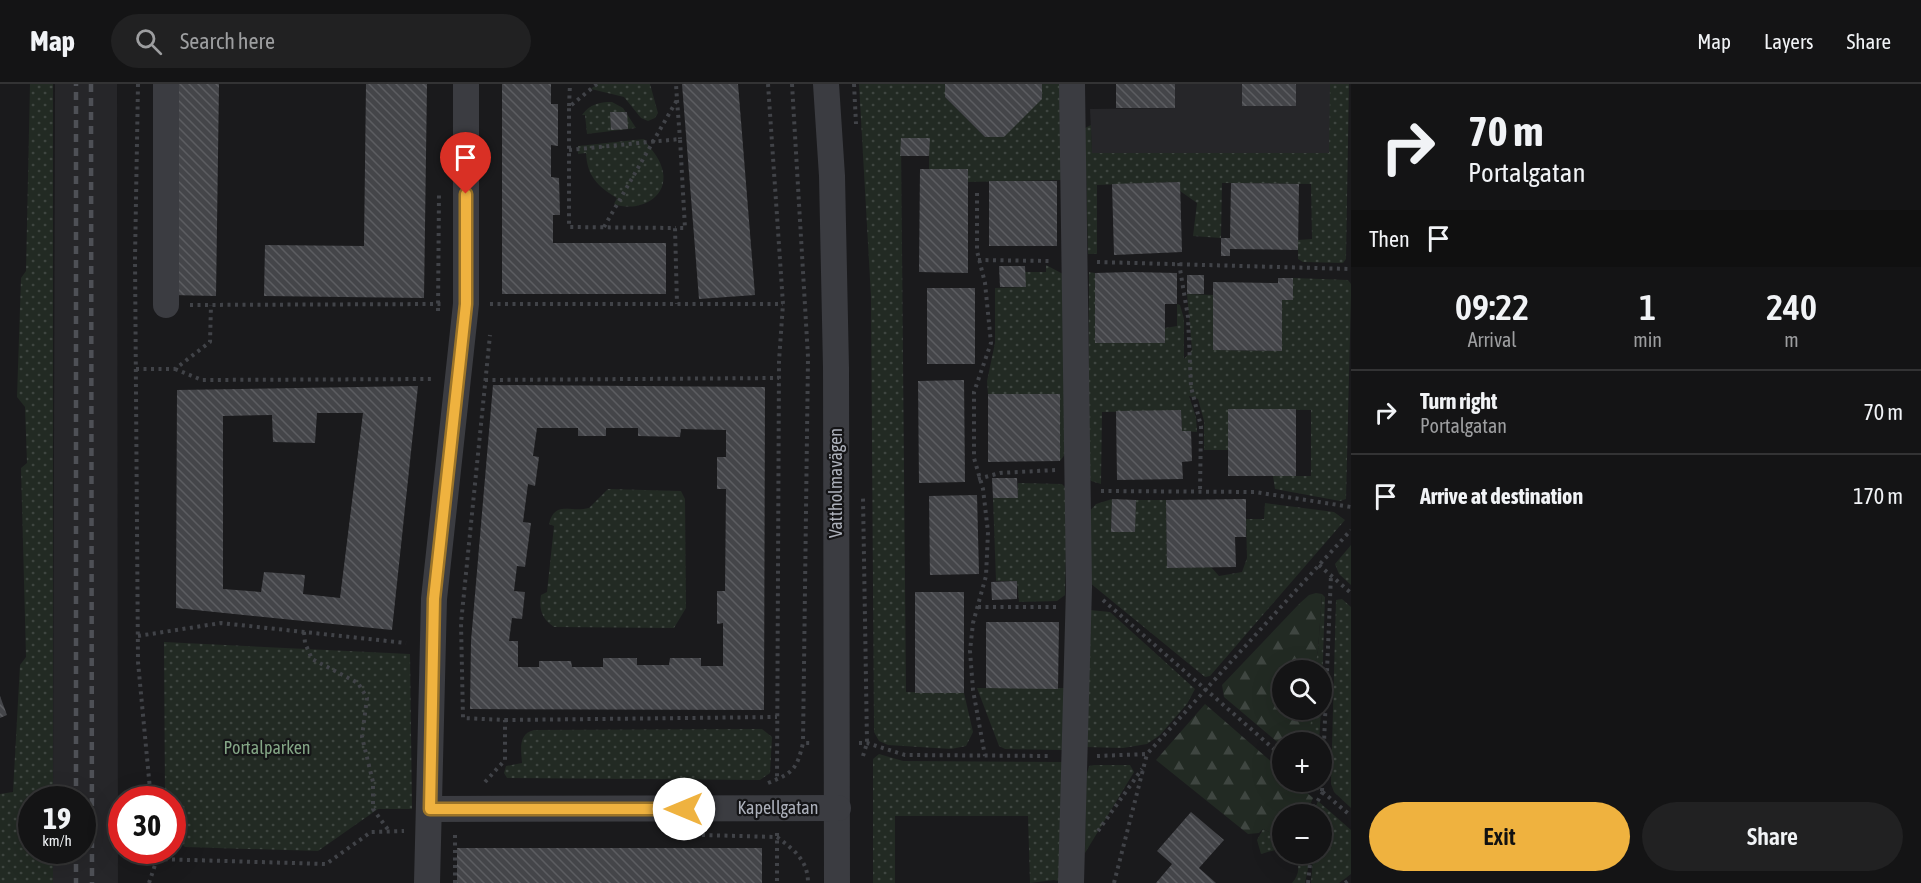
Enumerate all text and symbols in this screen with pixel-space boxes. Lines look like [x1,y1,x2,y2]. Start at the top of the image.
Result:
search box [111,14,531,68]
text: Map [30,25,75,57]
icon: search [132,25,165,58]
text: Search here [180,28,275,54]
text: Map [1697,29,1731,53]
text: Layers [1764,29,1814,53]
text: Share [1847,29,1891,53]
text: 70 m [1468,107,1543,155]
icon: right [1369,108,1447,186]
pin [440,132,491,194]
icon: arrive [449,141,482,174]
text: Portalgatan [1468,157,1585,188]
icon: arrive [1422,222,1455,255]
text: Then [1369,226,1410,252]
text: 09:22 [1455,286,1529,328]
text: 1 [1639,286,1656,328]
text: 240 [1766,286,1817,328]
text: Arrival [1468,328,1517,351]
text: min [1633,328,1662,351]
text: m [1784,328,1799,351]
text: Turn right [1420,388,1497,414]
icon: right [1369,396,1402,429]
text: 70 m [1863,399,1903,425]
text: Portalgatan [1420,414,1507,437]
street label: Vattholmavägen [825,428,846,538]
icon: arrive [1369,480,1402,513]
text: Arrive at destination [1420,483,1583,509]
text: 170 m [1853,483,1903,509]
map controls [1272,660,1332,864]
button: search [1272,660,1332,720]
button: + [1272,732,1332,792]
park label: Portalparken [223,737,311,758]
position arrow [652,777,716,841]
speed limit sign: 30 [108,786,186,864]
street label: Kapellgatan [738,797,818,818]
text: 19 [43,801,71,835]
button: Exit [1369,802,1630,871]
button: Share [1642,802,1903,871]
button: − [1272,804,1332,864]
text: km/h [42,832,72,849]

